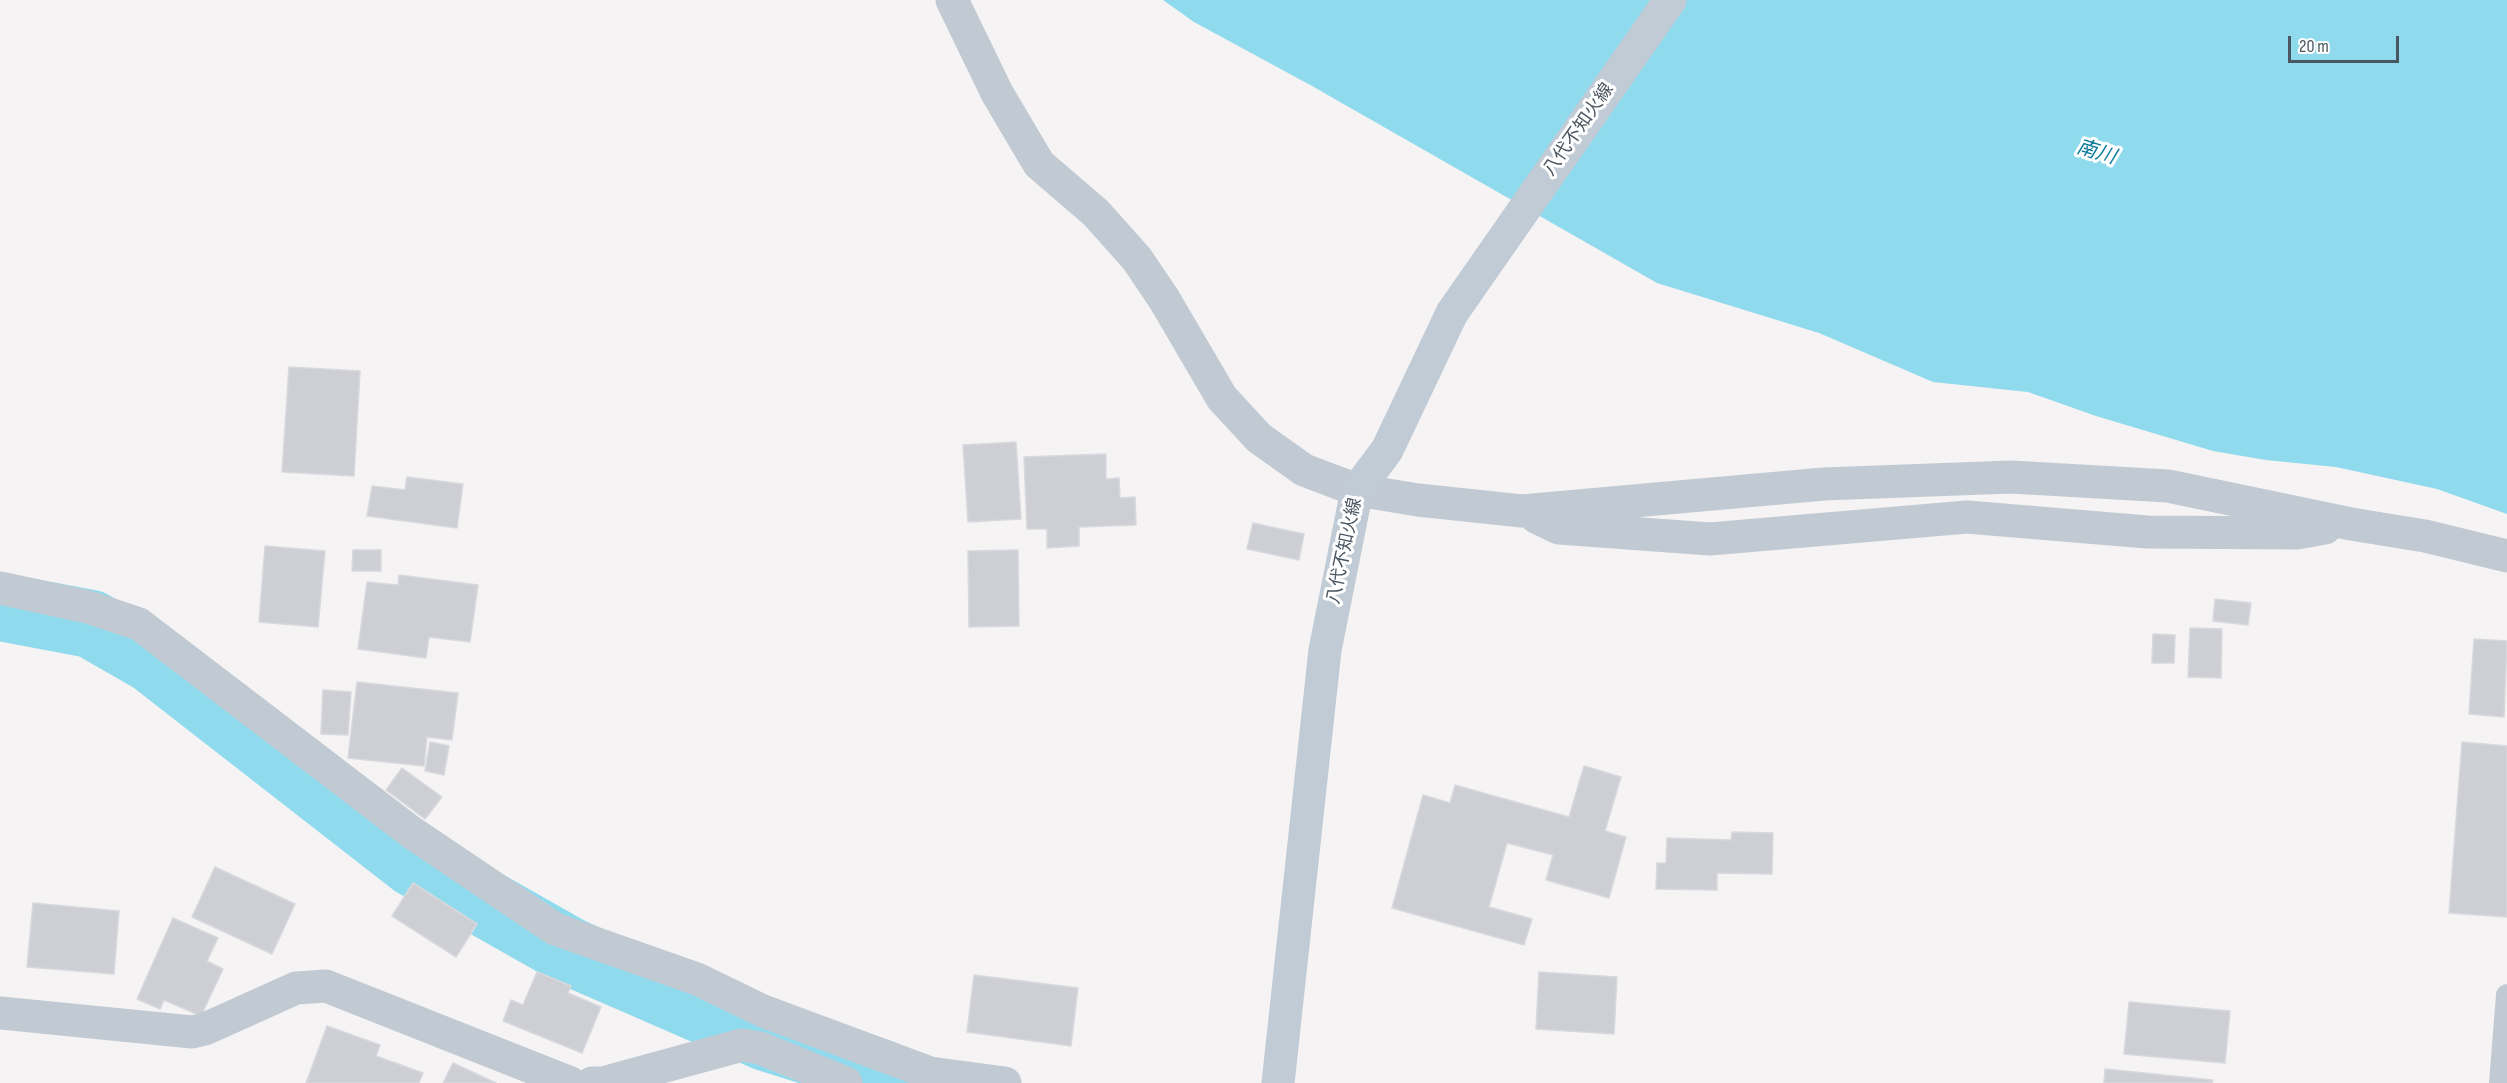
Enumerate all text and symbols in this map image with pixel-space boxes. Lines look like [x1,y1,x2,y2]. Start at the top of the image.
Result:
scale bar [2291,24,2402,62]
text: 20 m [2299,36,2329,57]
street label: 八代不知火線 [1539,80,1619,180]
water label: 南川 [2073,136,2119,170]
street label: 八代不知火線 [1323,496,1367,606]

